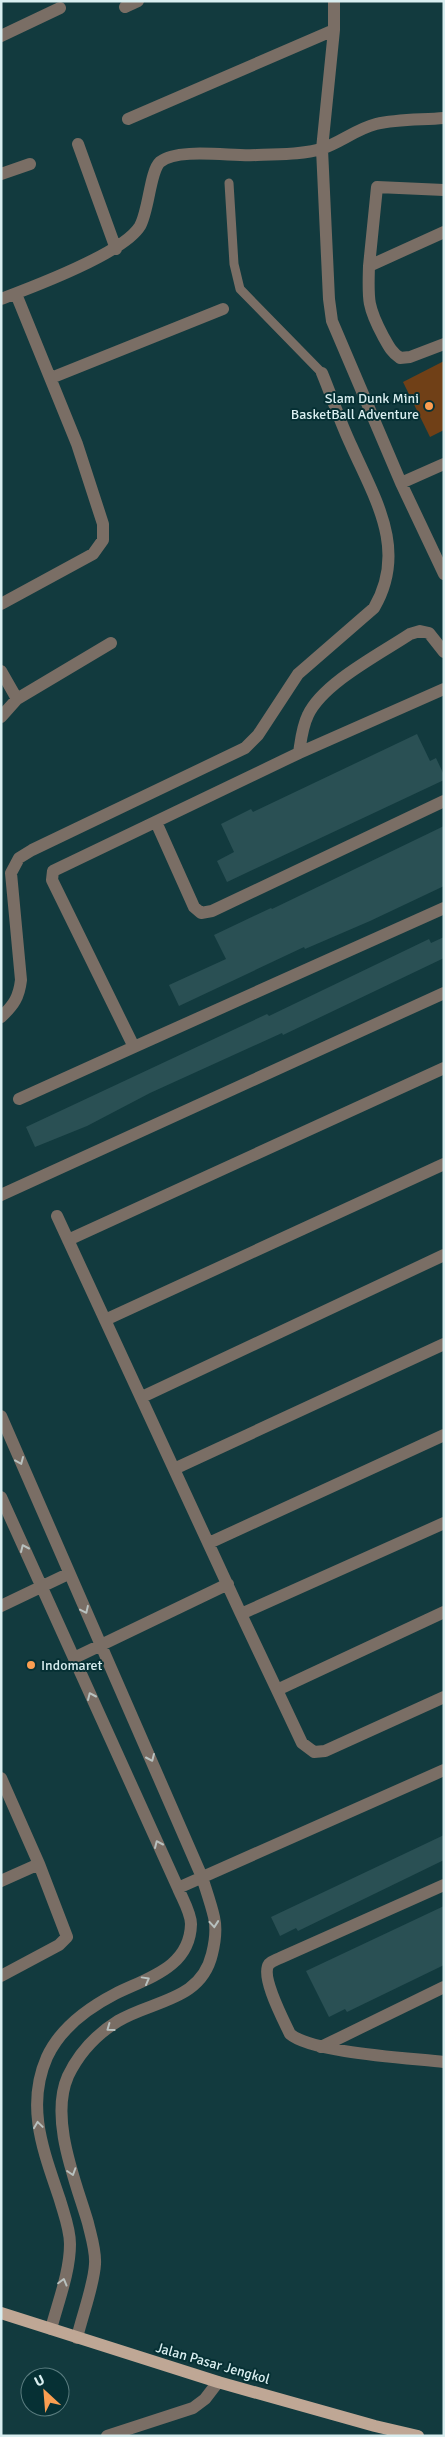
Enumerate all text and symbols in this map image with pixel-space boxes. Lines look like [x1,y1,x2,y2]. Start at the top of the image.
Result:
place label: Slam Dunk Mini BasketBall Adventure [291,390,419,423]
marker: Slam Dunk Mini BasketBall Adventure [423,400,435,412]
one-way arrow [14,1456,25,1465]
one-way arrow [19,1544,30,1553]
one-way arrow [79,1605,89,1614]
place label: Indomaret [41,1657,103,1674]
marker: Indomaret [25,1659,37,1671]
one-way arrow [86,1692,97,1701]
one-way arrow [144,1753,155,1762]
one-way arrow [154,1840,164,1849]
one-way arrow [209,1921,220,1929]
one-way arrow [141,1976,150,1986]
one-way arrow [106,2022,115,2031]
one-way arrow [33,2120,43,2129]
one-way arrow [66,2168,76,2176]
one-way arrow [58,2278,68,2286]
street label: Jalan Pasar Jengkol [154,2339,272,2388]
north arrow [20,2367,70,2417]
text: U [32,2371,47,2390]

